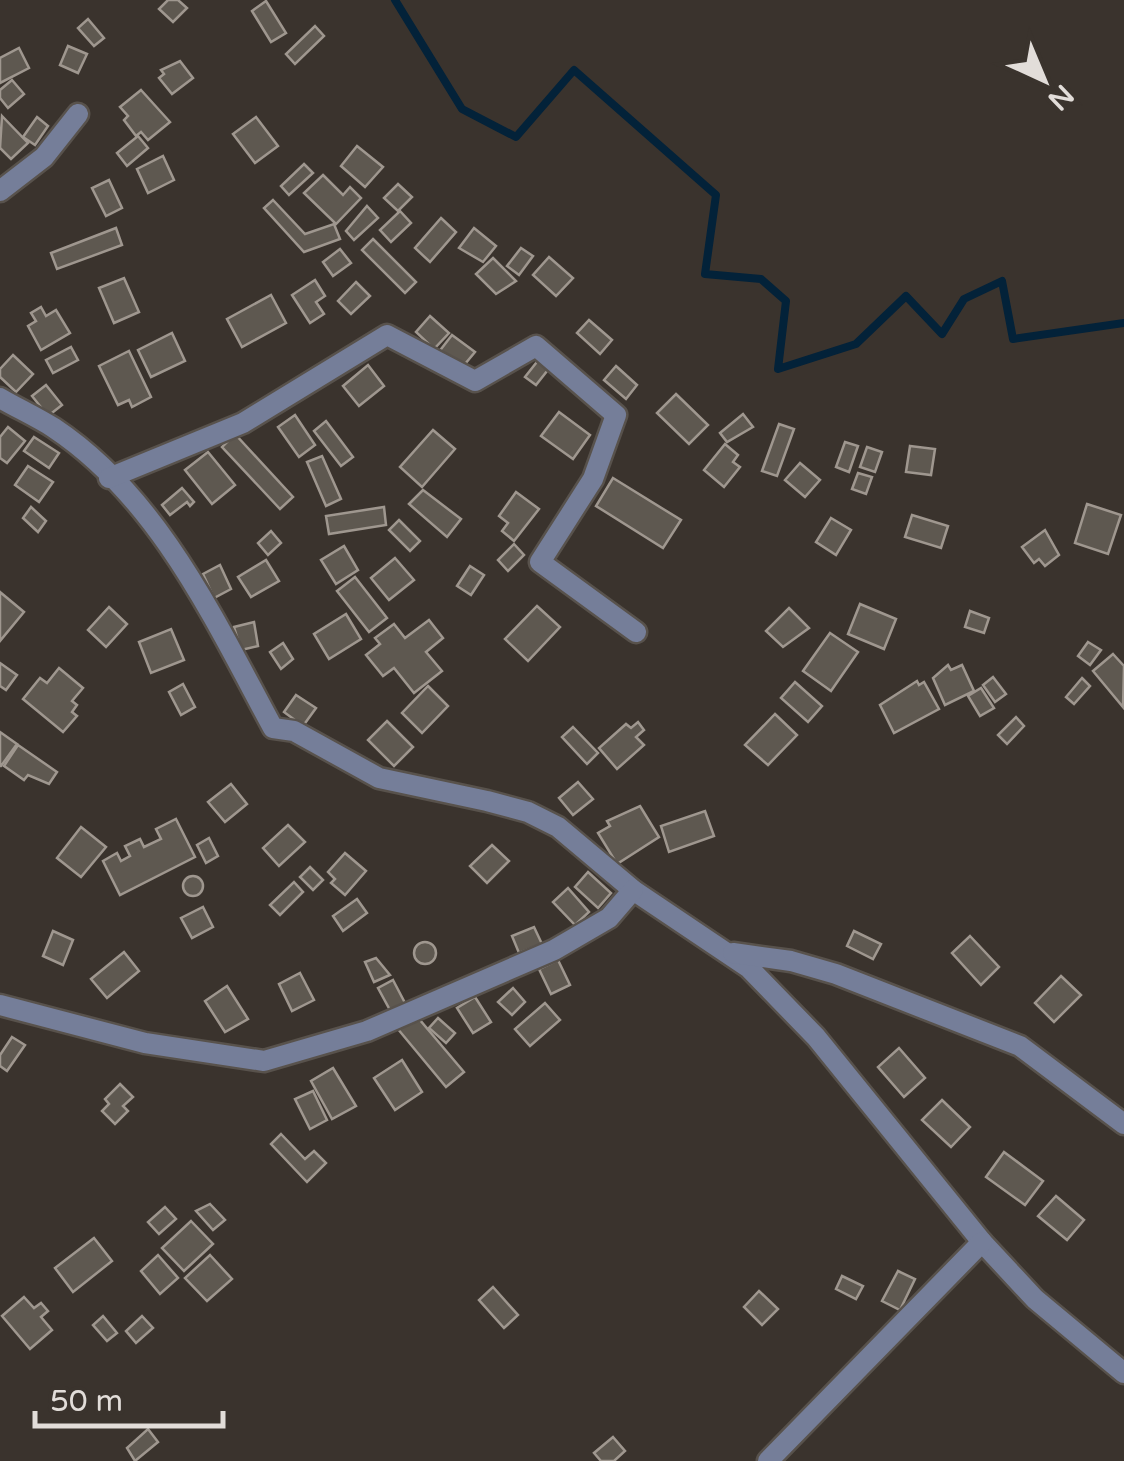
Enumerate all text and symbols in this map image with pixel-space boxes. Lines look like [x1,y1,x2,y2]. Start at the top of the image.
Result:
north arrow [994,30,1094,130]
text: N [1041,77,1081,117]
scale bar [35,1366,222,1428]
text: 50 m [50,1383,123,1420]

